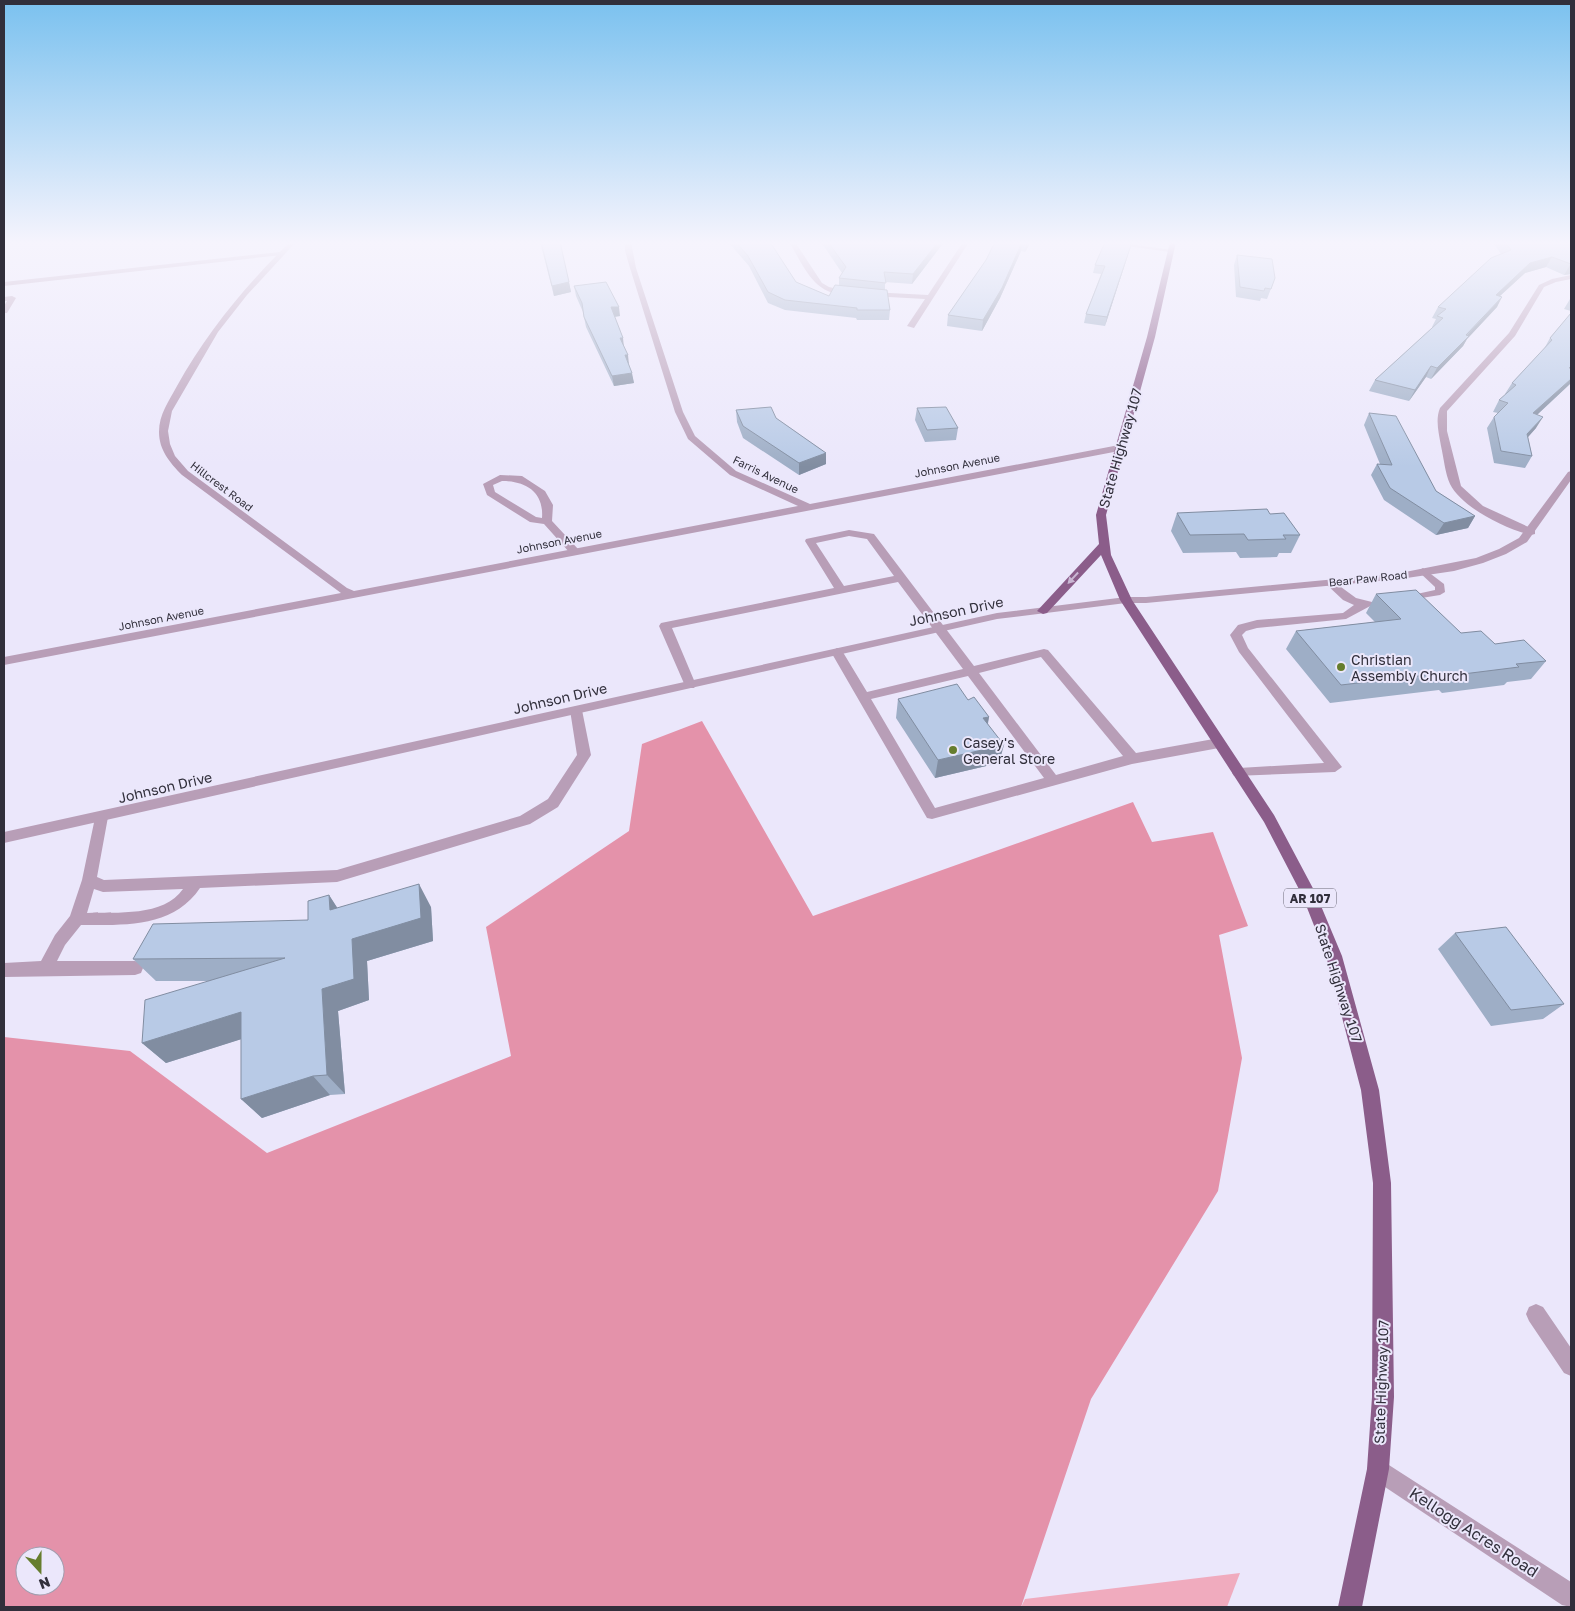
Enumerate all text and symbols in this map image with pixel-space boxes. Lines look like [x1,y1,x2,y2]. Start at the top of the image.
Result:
street label: State Highway 107 [1095,386,1145,510]
street label: Johnson Avenue [913,450,1001,480]
street label: Farris Avenue [731,452,801,496]
street label: Hillcrest Road [188,458,256,514]
street label: Johnson Avenue [515,526,603,556]
street label: Bear Paw Road [1328,567,1408,589]
one-way arrow [1067,571,1079,583]
street label: Johnson Drive [907,593,1005,629]
street label: Johnson Avenue [117,603,205,633]
place label: Christian Assembly Church [1351,651,1468,684]
marker: Christian Assembly Church [1335,661,1347,673]
street label: Johnson Drive [511,679,609,717]
place label: Casey's General Store [963,734,1055,767]
marker: Casey's General Store [947,744,959,756]
street label: Johnson Drive [116,768,214,806]
road number: AR 107 [1284,888,1336,908]
street label: State Highway 107 [1312,922,1366,1044]
street label: State Highway 107 [1370,1320,1392,1444]
street label: Kellogg Acres Road [1406,1483,1542,1581]
north arrow [15,1546,65,1596]
text: N [37,1574,53,1593]

